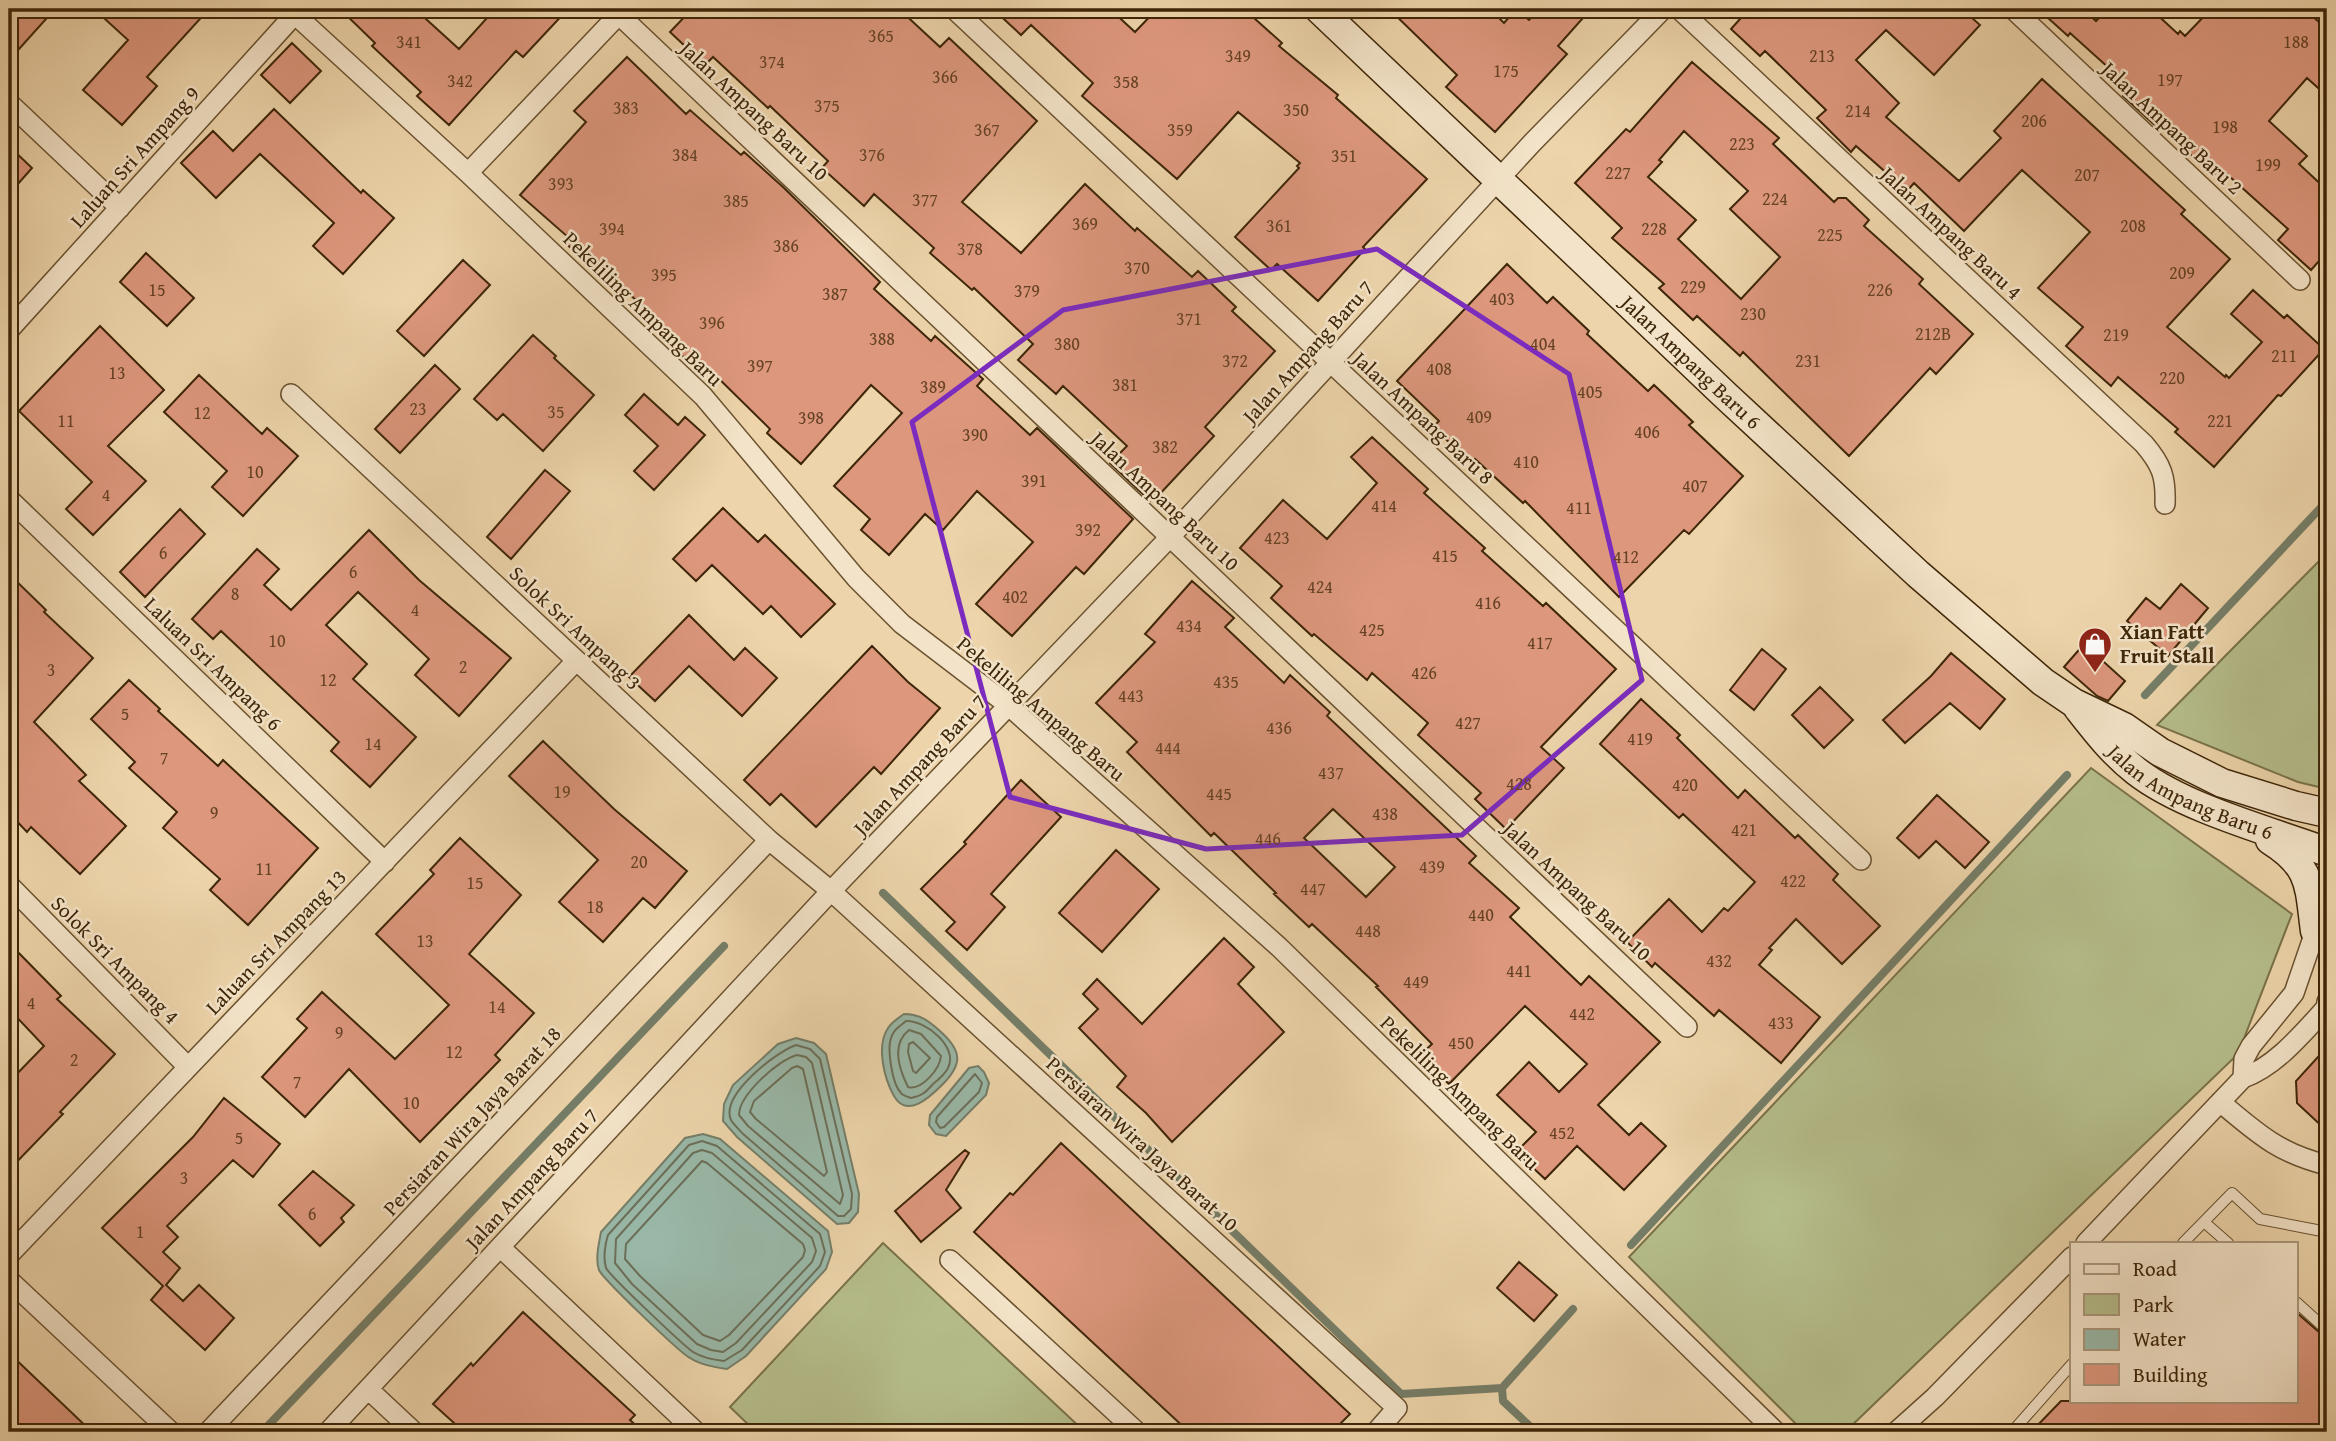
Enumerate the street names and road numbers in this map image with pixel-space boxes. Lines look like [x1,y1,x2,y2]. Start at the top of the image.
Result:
street label: Jalan Ampang Baru 10 [671,31,836,188]
street label: Jalan Ampang Baru 2 [2093,52,2250,202]
street label: Laluan Sri Ampang 9 [62,79,207,234]
street label: Jalan Ampang Baru 4 [1872,157,2029,307]
street label: Pekeliling Ampang Baru [556,224,731,394]
street label: Jalan Ampang Baru 7 [1233,273,1380,432]
street label: Jalan Ampang Baru 6 [1612,286,1769,436]
street label: Jalan Ampang Baru 8 [1344,342,1501,492]
street label: Jalan Ampang Baru 10 [1082,421,1247,578]
street label: Solok Sri Ampang 3 [502,558,648,697]
street label: Laluan Sri Ampang 6 [137,590,289,738]
street label: Pekeliling Ampang Baru [950,629,1133,789]
street label: Jalan Ampang Baru 7 [844,687,994,844]
street label: Jalan Ampang Baru 6 [2098,735,2277,847]
street label: Jalan Ampang Baru 10 [1494,811,1659,968]
street label: Laluan Sri Ampang 13 [198,862,353,1021]
street label: Solok Sri Ampang 4 [44,888,187,1031]
street label: Pekeliling Ampang Baru [1373,1008,1548,1178]
street label: Persiaran Wira Jaya Barat 18 [375,1019,568,1222]
street label: Persiaran Wira Jaya Barat 10 [1039,1049,1245,1239]
street label: Jalan Ampang Baru 7 [456,1101,606,1258]

